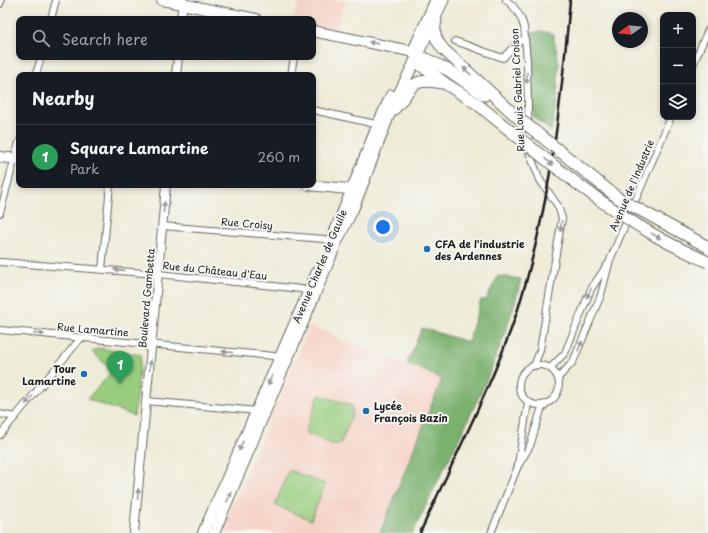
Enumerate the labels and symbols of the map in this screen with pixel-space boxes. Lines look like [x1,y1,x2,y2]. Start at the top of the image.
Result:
north arrow [612,12,648,48]
street label: Rue Louis Gabriel Croison [506,28,528,152]
one-way arrow [368,40,380,46]
one-way arrow [462,66,472,76]
one-way arrow [524,72,530,85]
street label: Avenue de l'Industrie [605,137,657,233]
one-way arrow [544,158,554,167]
one-way arrow [160,201,167,213]
street label: Avenue Charles de Gaulle [288,207,350,325]
street label: Rue Croisy [220,213,274,233]
your location [373,217,393,237]
one-way arrow [558,220,564,233]
one-way arrow [650,233,662,239]
place label: CFA de l'industrie des Ardennes [435,236,525,263]
marker: CFA de l'industrie des Ardennes [422,244,432,254]
street label: Boulevard Gambetta [134,247,158,349]
street label: Rue du Château d'Eau [162,257,268,283]
one-way arrow [113,267,125,274]
one-way arrow [586,287,592,299]
street label: Rue Lamartine [57,318,130,340]
one-way arrow [33,331,45,337]
one-way arrow [577,340,583,352]
one-way arrow [221,348,233,355]
pin: 1 [107,351,133,384]
one-way arrow [146,359,153,371]
place label: Tour Lamartine [22,361,77,388]
marker: Tour Lamartine [79,369,89,379]
one-way arrow [267,374,273,386]
one-way arrow [25,395,34,406]
place label: Lycée François Bazin [374,398,448,425]
marker: Lycée François Bazin [361,406,371,416]
one-way arrow [238,441,244,452]
one-way arrow [134,488,141,500]
one-way arrow [226,492,232,503]

